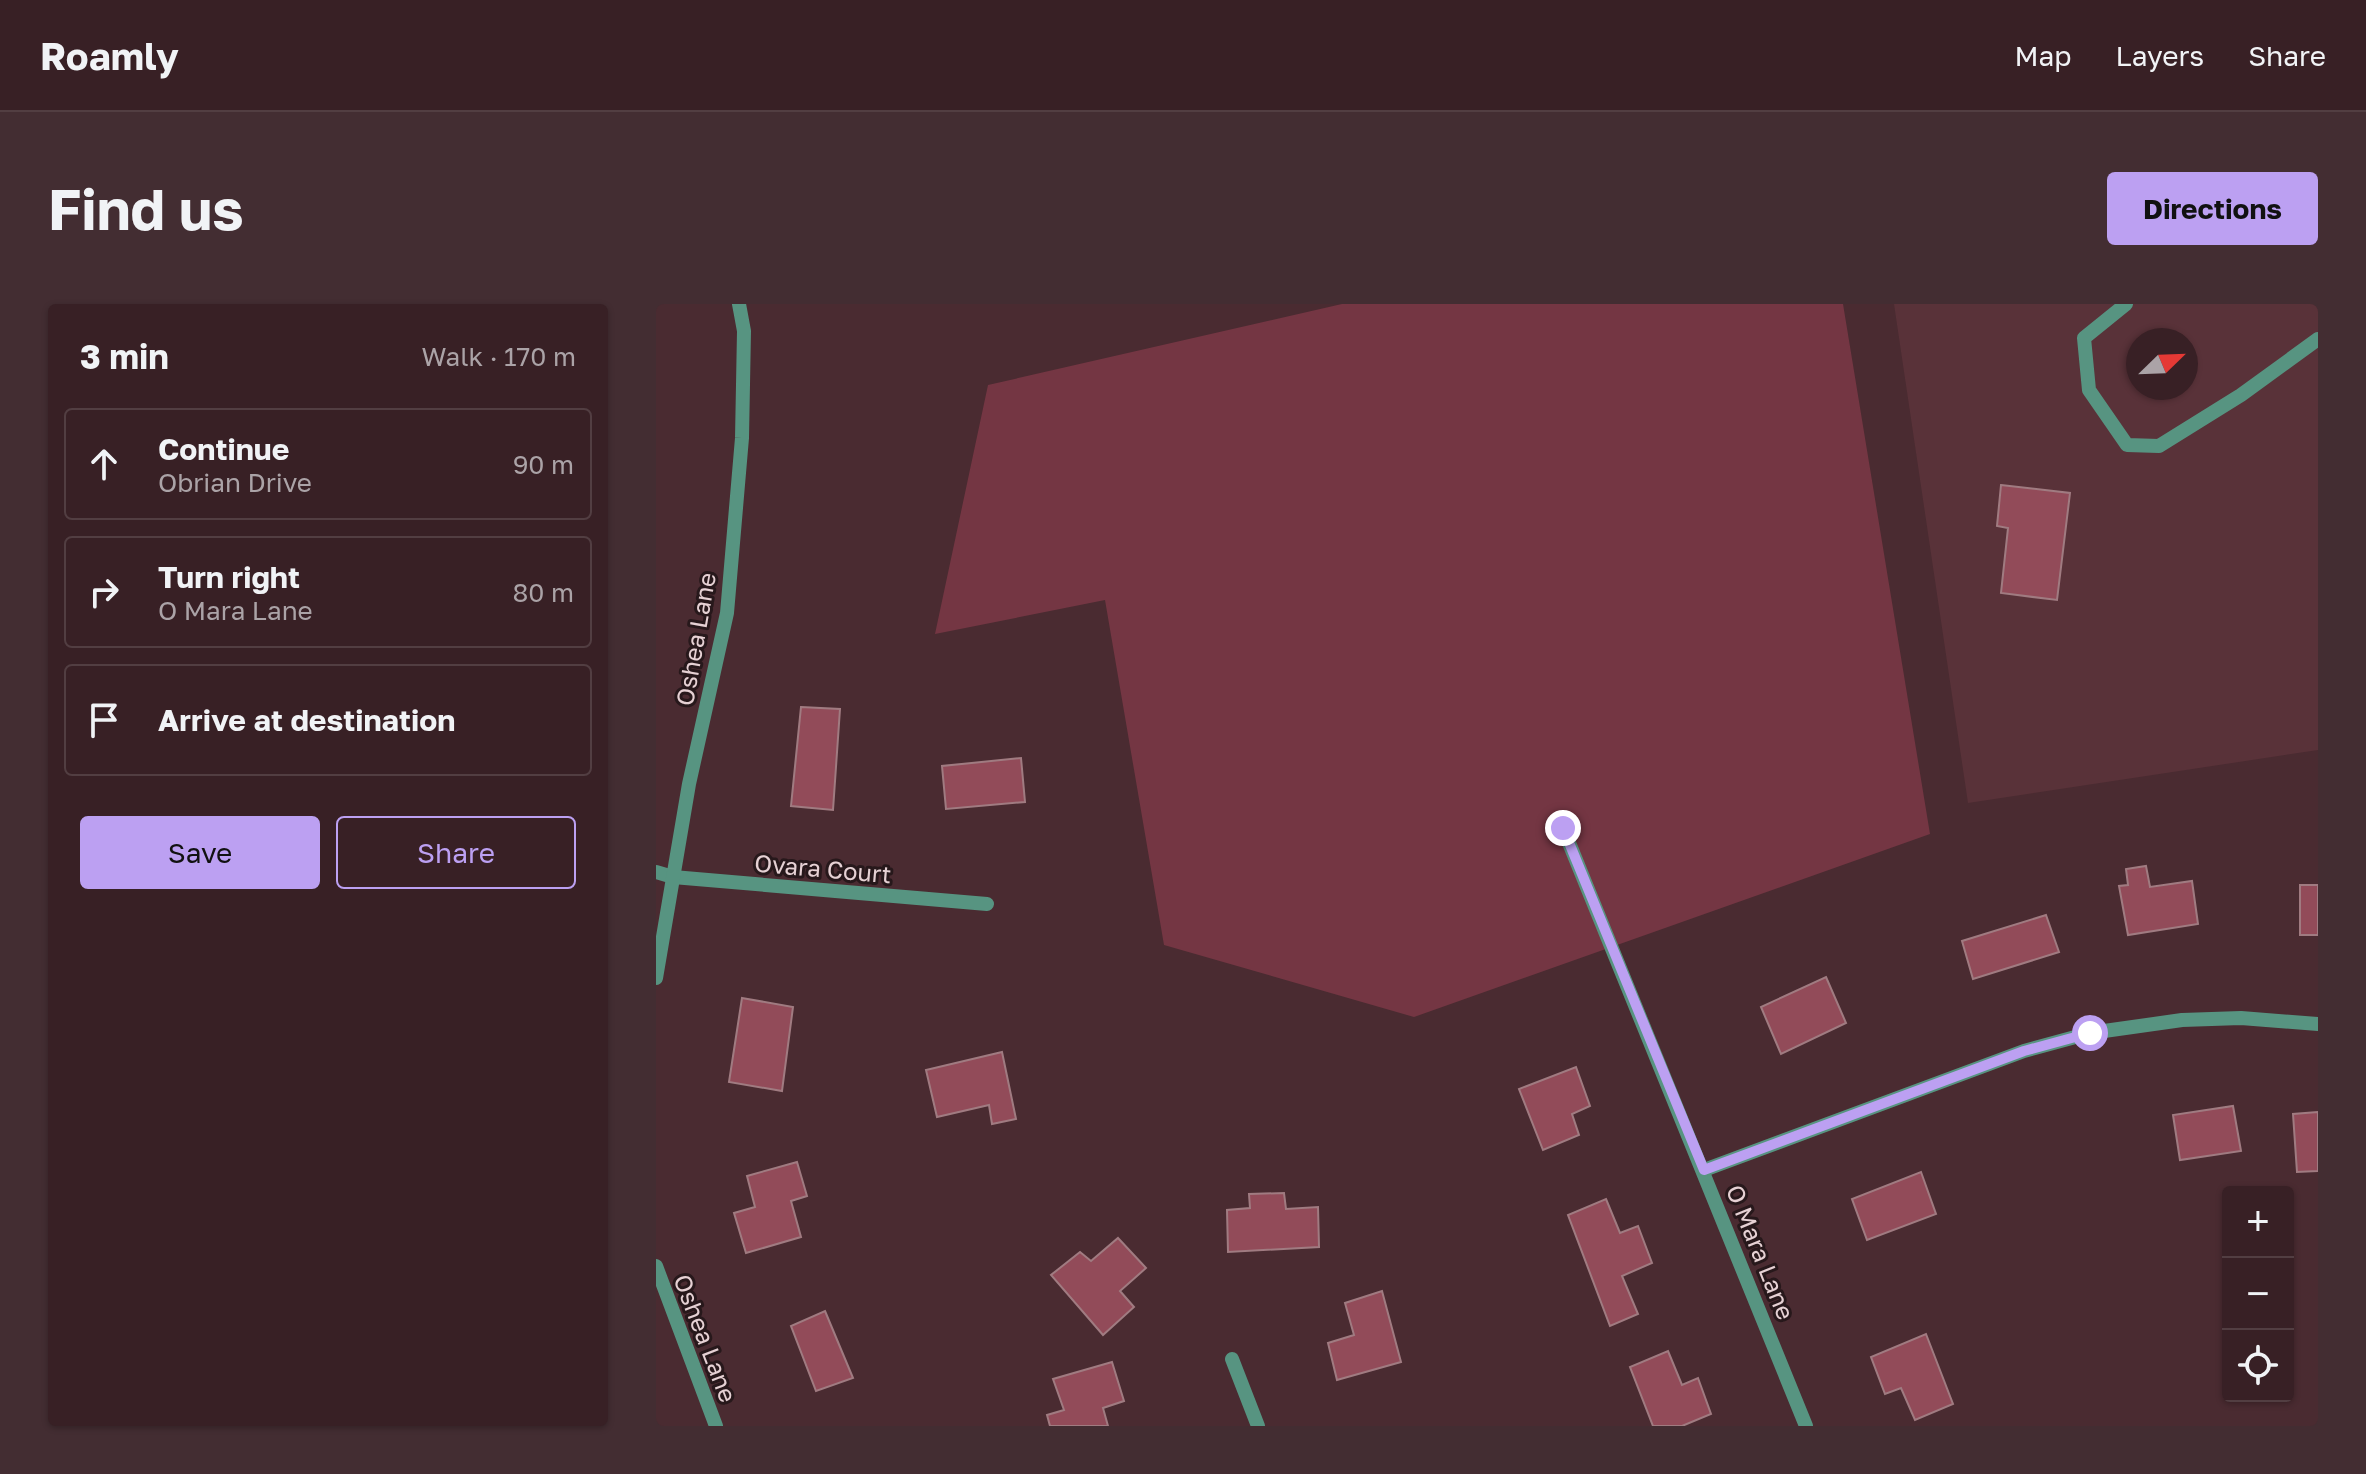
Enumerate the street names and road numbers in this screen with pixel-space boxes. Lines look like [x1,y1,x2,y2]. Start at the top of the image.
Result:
street label: Oshea Lane [669,570,721,708]
street label: Ovara Court [753,848,893,888]
street label: O Mara Lane [1721,1180,1801,1324]
street label: Oshea Lane [668,1270,744,1406]

